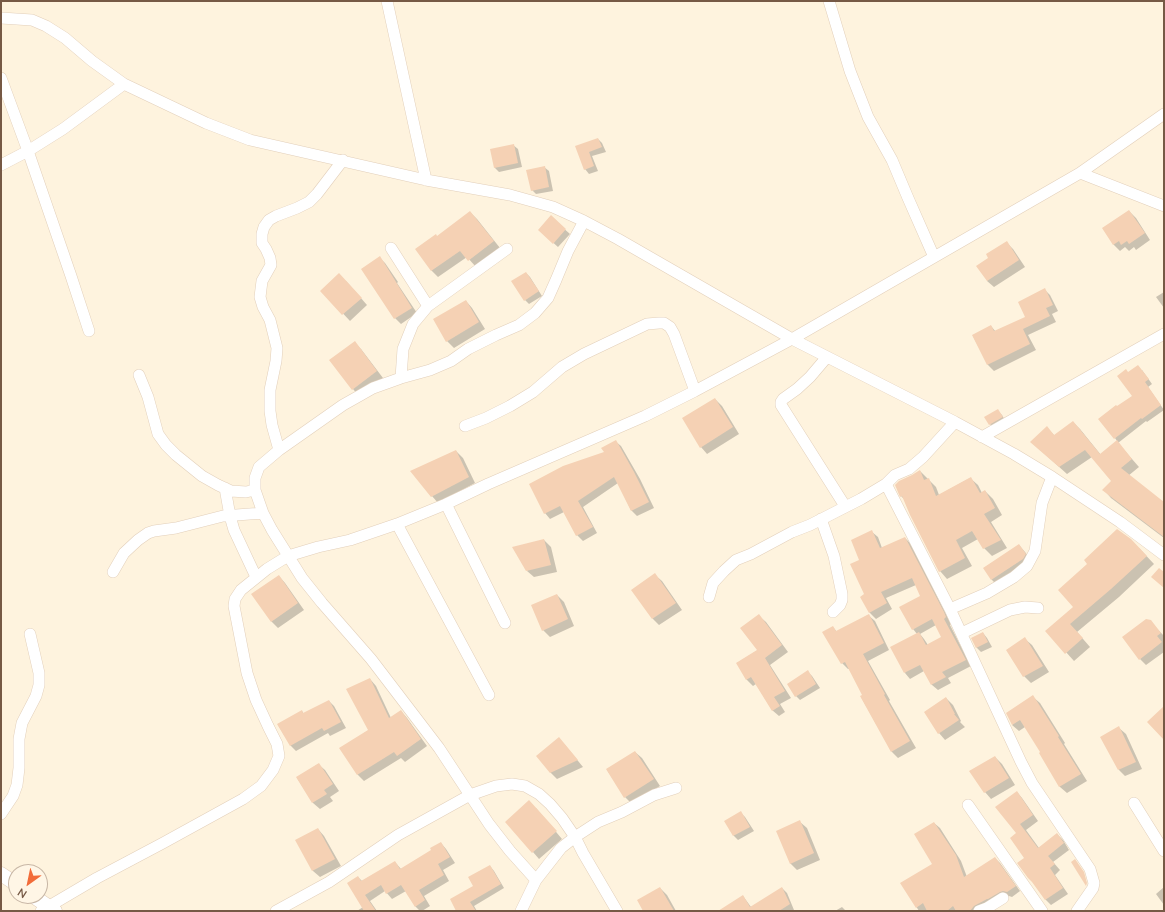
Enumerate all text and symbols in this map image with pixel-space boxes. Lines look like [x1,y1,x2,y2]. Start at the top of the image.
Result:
north arrow [8,864,48,904]
text: N [15,885,29,901]

